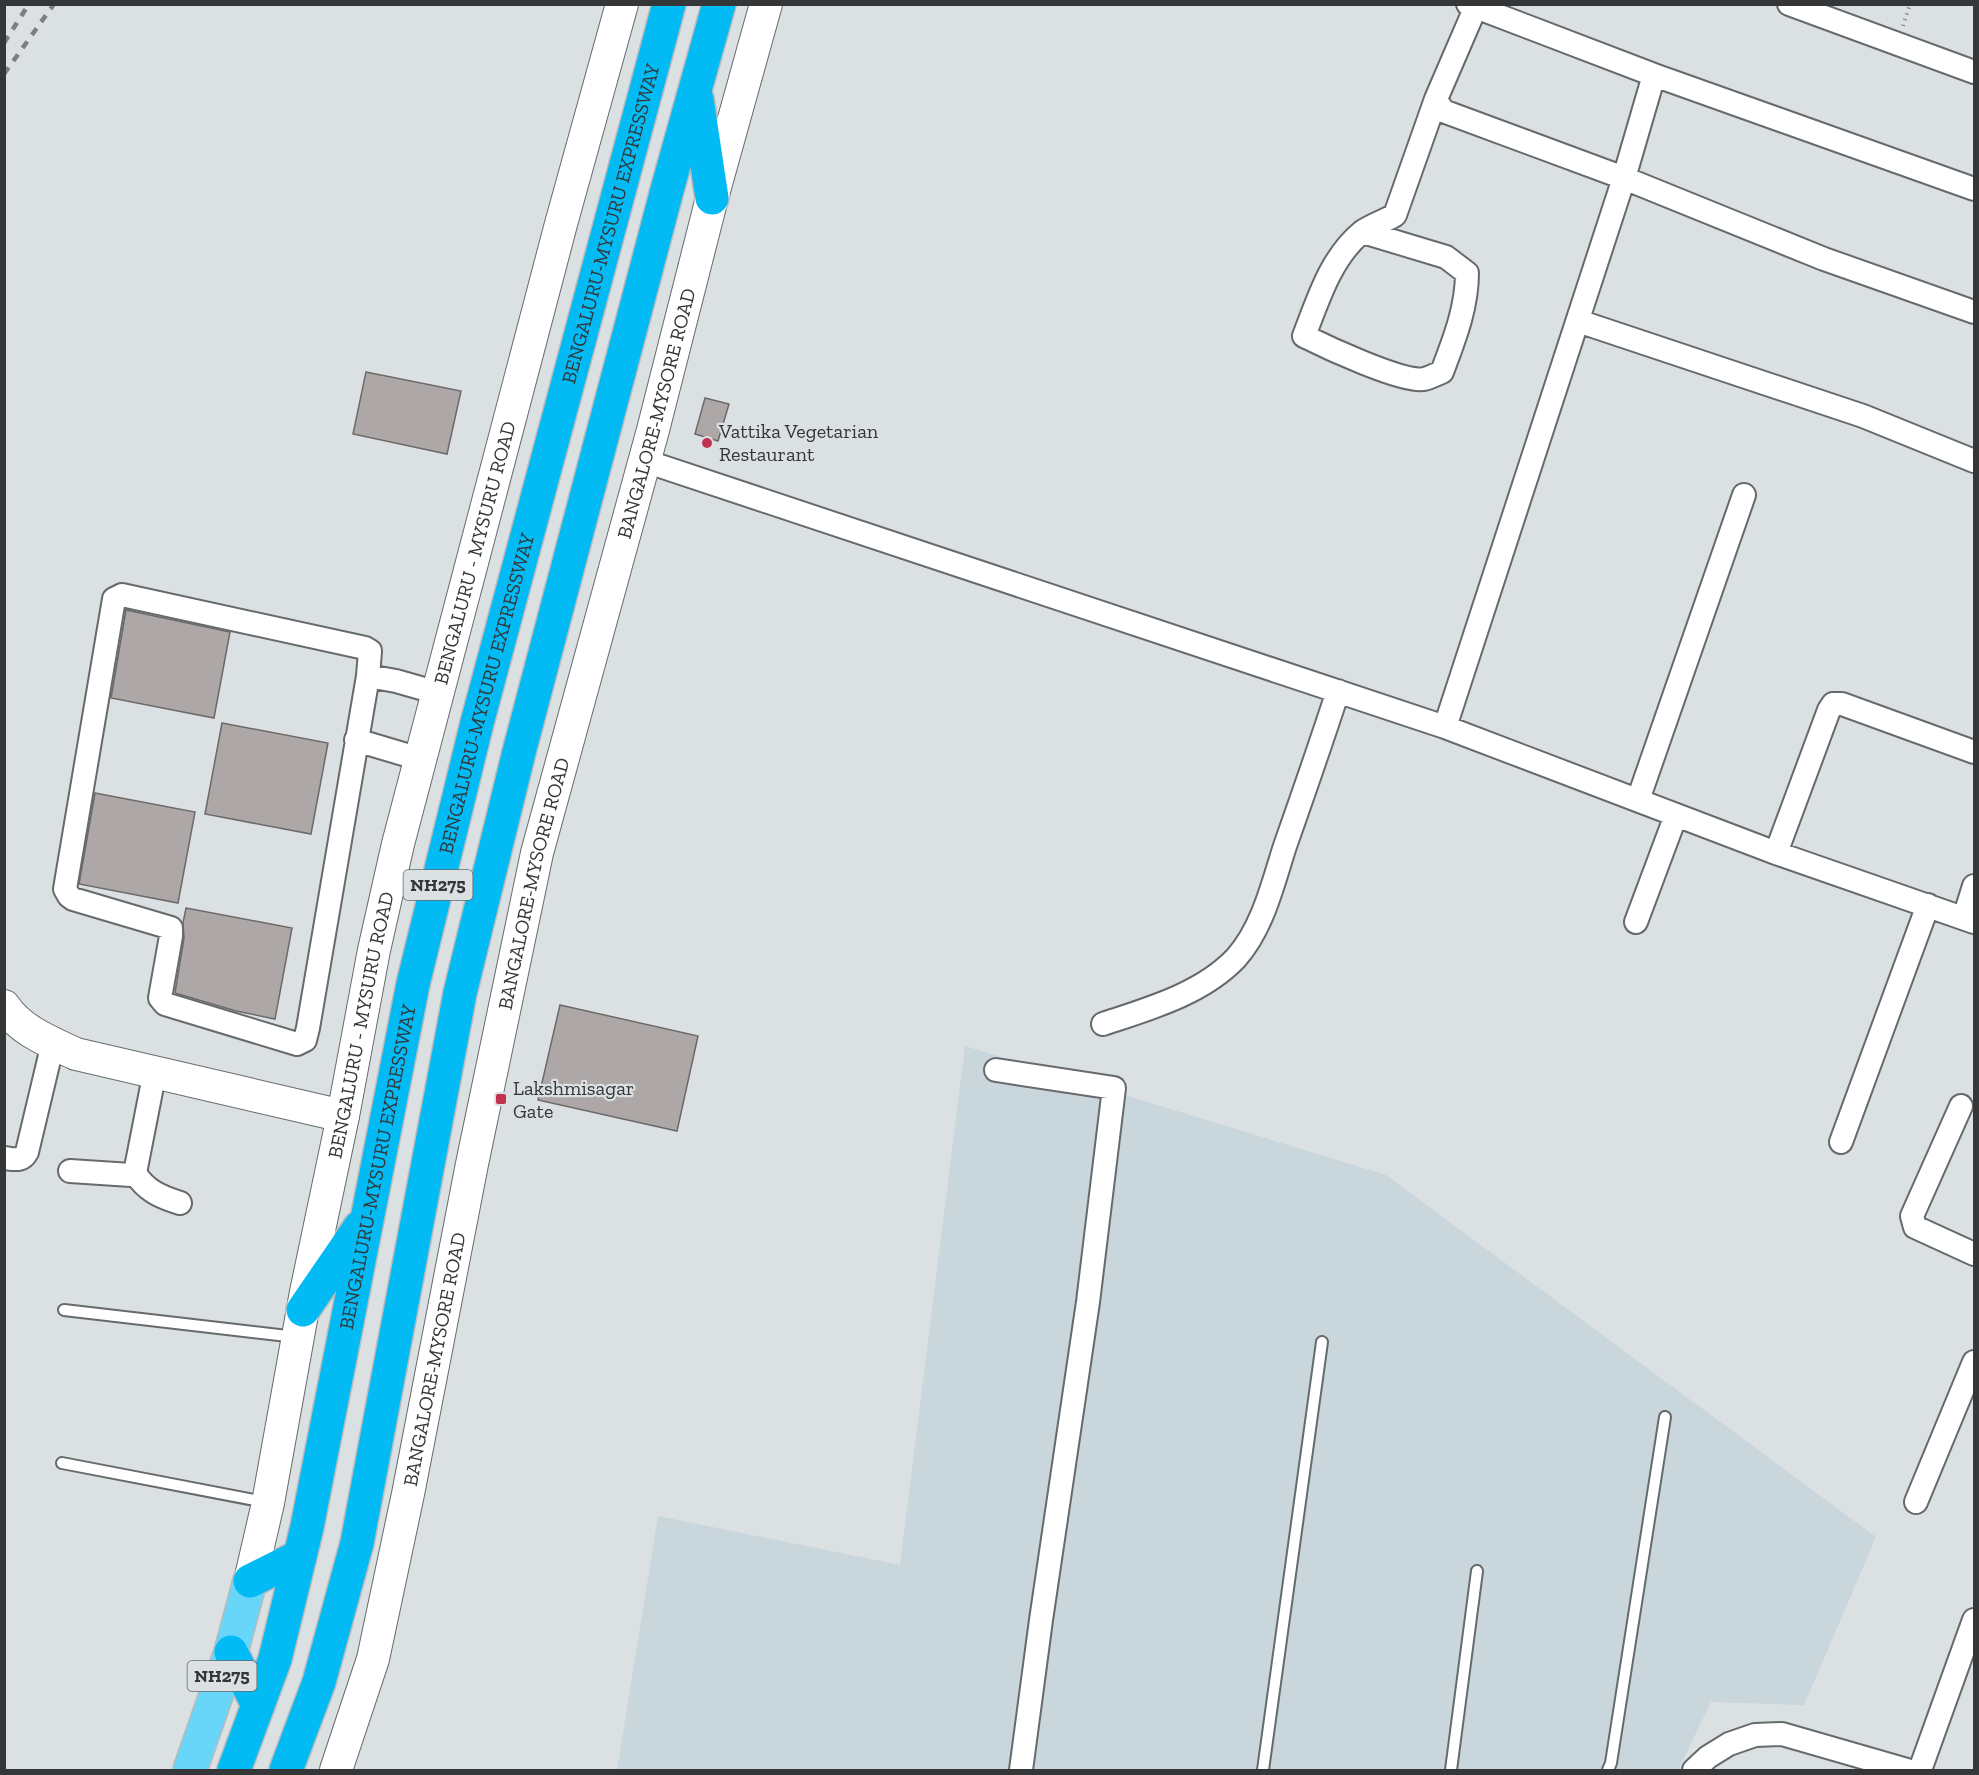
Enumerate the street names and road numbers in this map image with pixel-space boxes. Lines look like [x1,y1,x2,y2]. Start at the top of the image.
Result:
street label: BENGALURU-MYSURU EXPRESSWAY [556,60,665,386]
street label: BANGALORE-MYSORE ROAD [612,286,701,541]
street label: BENGALURU - MYSURU ROAD [428,418,521,687]
street label: BENGALURU-MYSURU EXPRESSWAY [433,530,539,856]
street label: BANGALORE-MYSORE ROAD [493,755,575,1012]
road number: NH275 [404,870,472,900]
street label: BENGALURU - MYSURU ROAD [322,889,399,1161]
street label: BENGALURU-MYSURU EXPRESSWAY [334,1002,421,1331]
street label: BANGALORE-MYSORE ROAD [398,1230,470,1488]
road number: NH275 [188,1661,256,1691]

